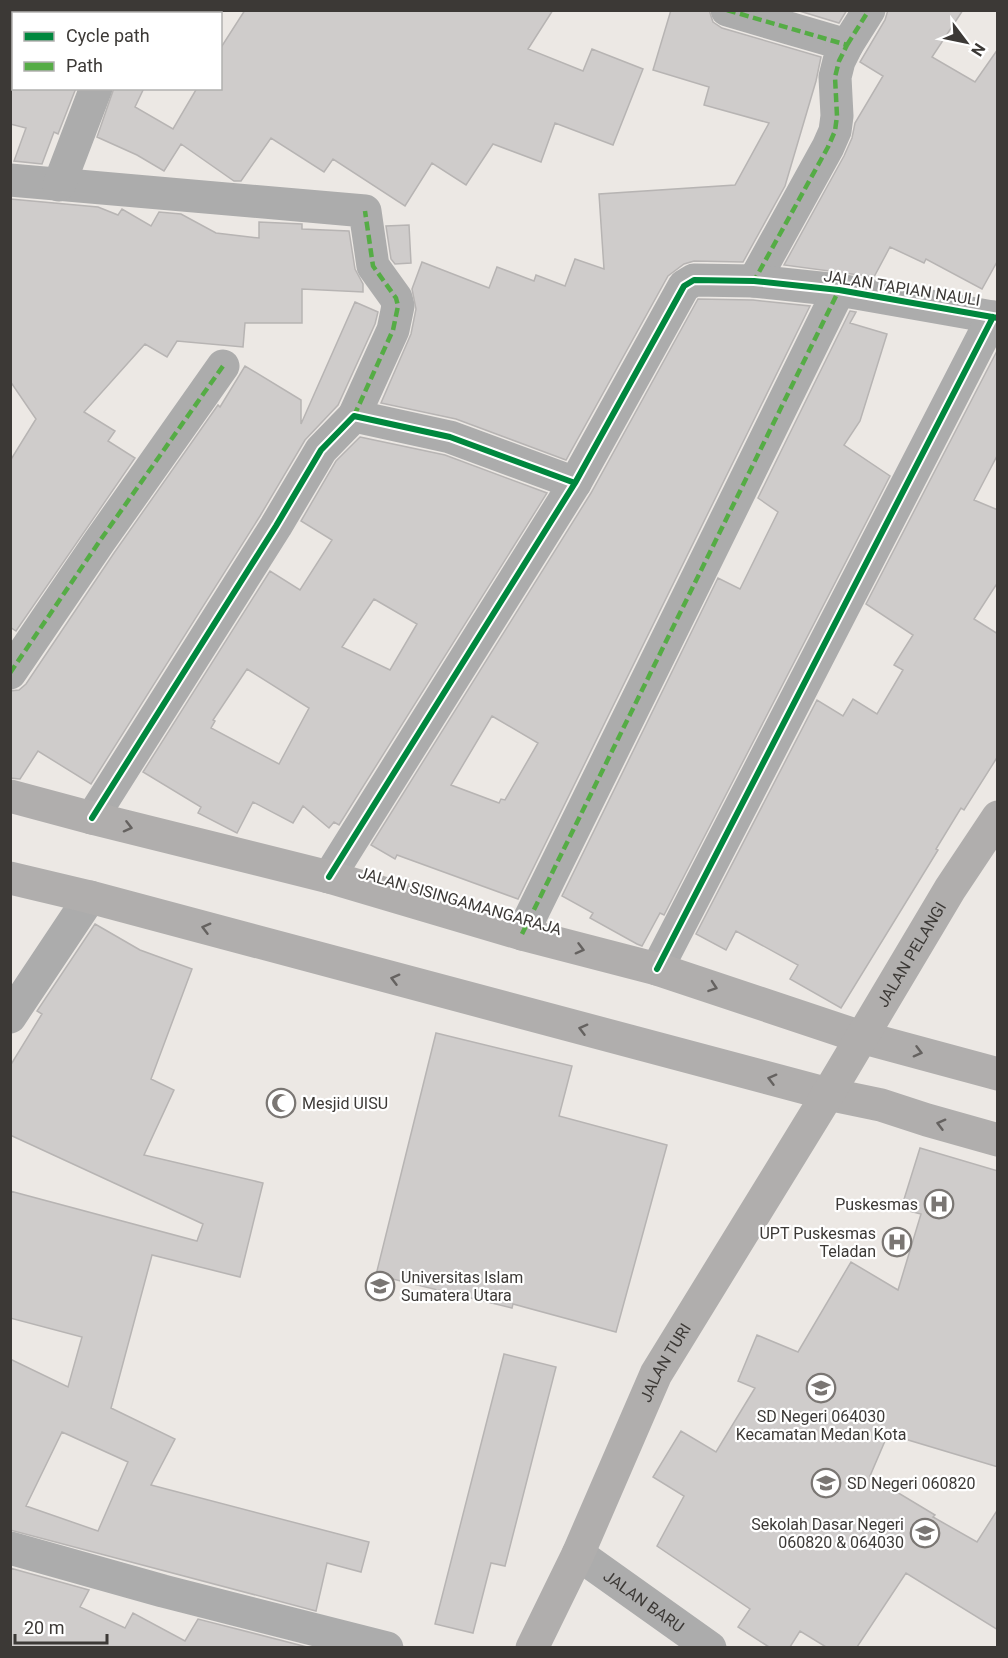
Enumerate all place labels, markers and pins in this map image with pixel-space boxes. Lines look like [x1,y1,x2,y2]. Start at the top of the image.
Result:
mosque icon: Mesjid UISU [265,1087,297,1119]
place label: Mesjid UISU [302,1094,388,1113]
hospital icon: Puskesmas [923,1188,955,1220]
place label: Puskesmas [835,1195,918,1214]
place label: UPT Puskesmas Teladan [759,1224,876,1261]
hospital icon: UPT Puskesmas Teladan [881,1226,913,1258]
place label: Universitas Islam Sumatera Utara [401,1268,523,1305]
school or university icon: Universitas Islam Sumatera Utara [364,1270,396,1302]
school or university icon: SD Negeri 064030 Kecamatan Medan Kota [805,1372,837,1404]
place label: SD Negeri 064030 Kecamatan Medan Kota [736,1407,906,1444]
school or university icon: SD Negeri 060820 [810,1467,842,1499]
place label: SD Negeri 060820 [847,1474,976,1493]
place label: Sekolah Dasar Negeri 060820 & 064030 [751,1515,904,1552]
school or university icon: Sekolah Dasar Negeri 060820 & 064030 [909,1517,941,1549]

